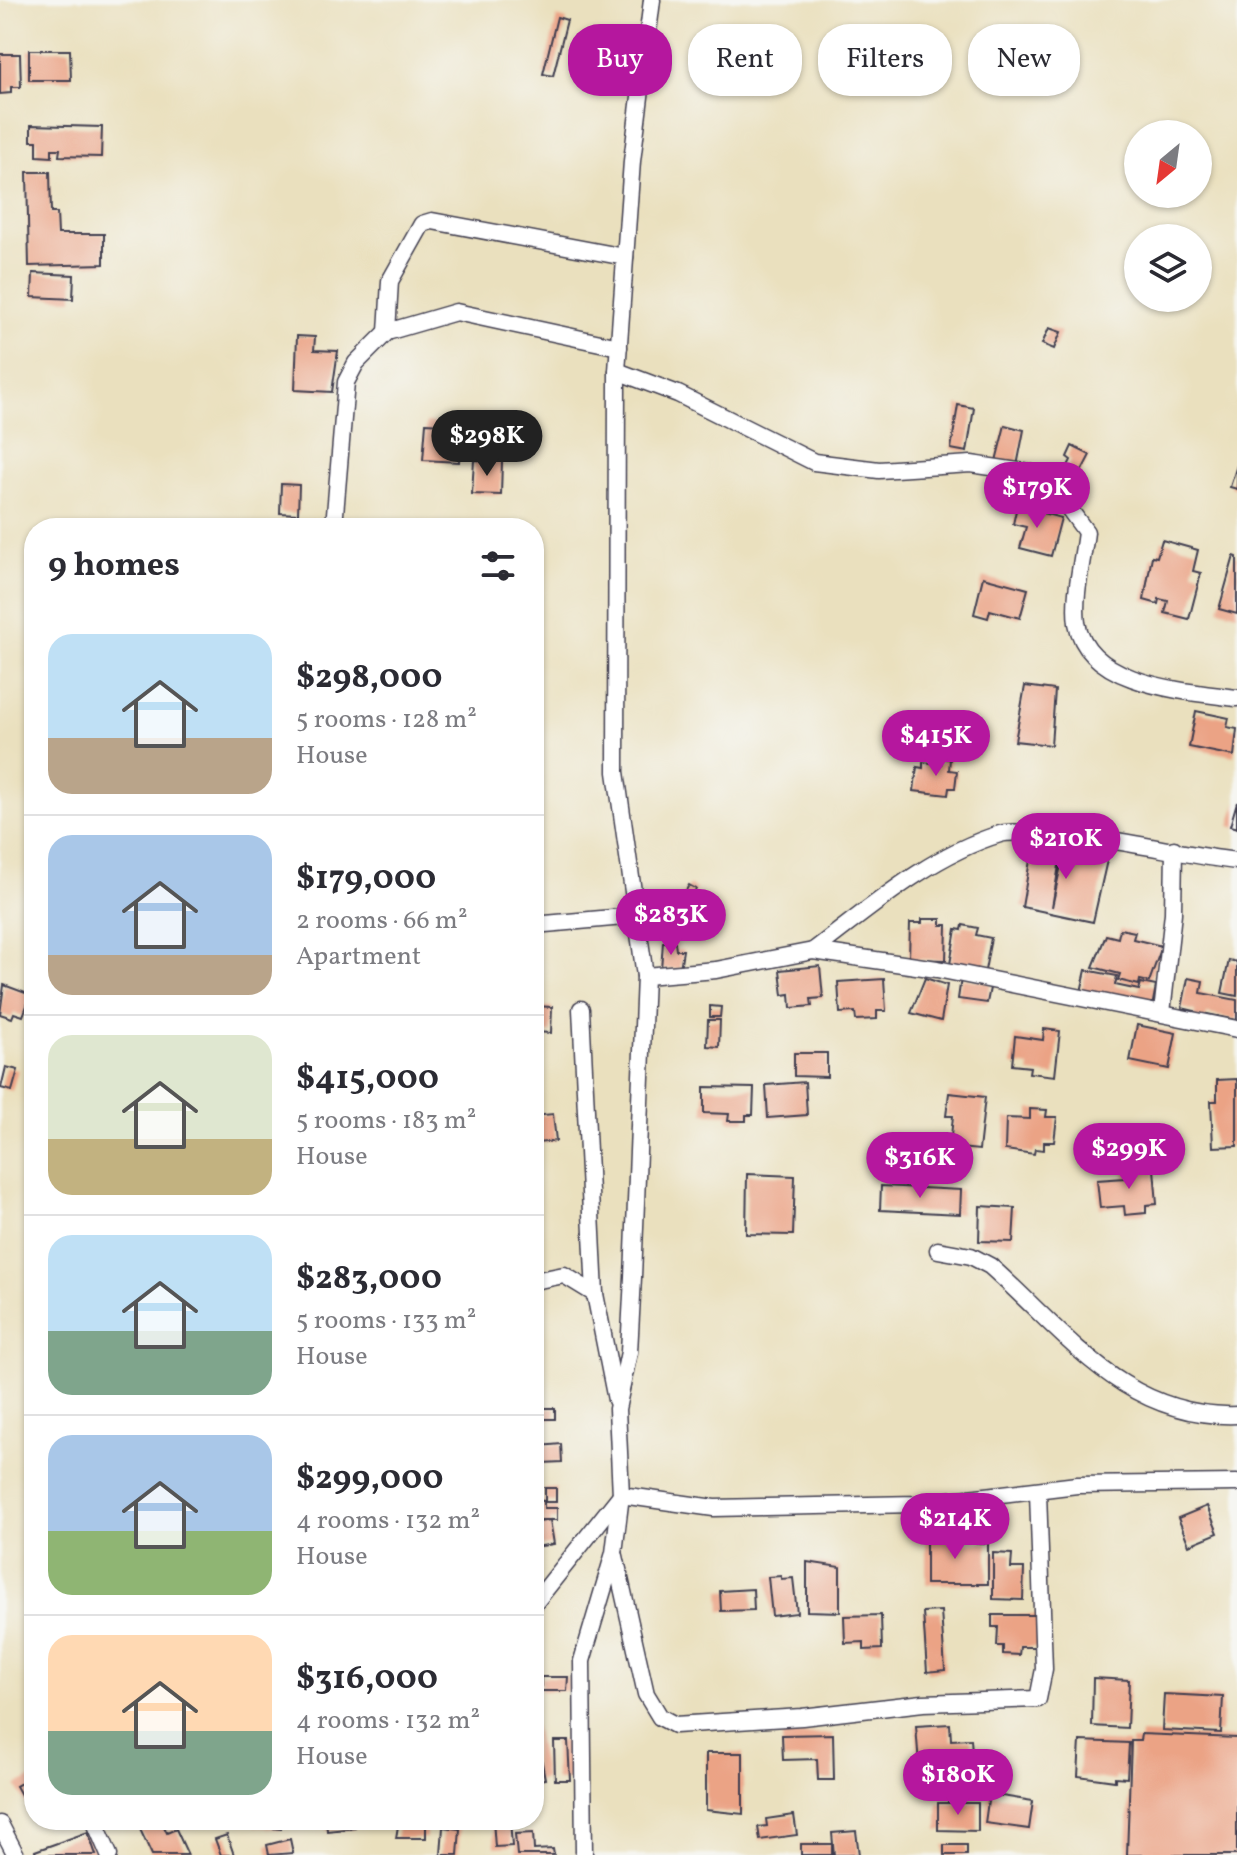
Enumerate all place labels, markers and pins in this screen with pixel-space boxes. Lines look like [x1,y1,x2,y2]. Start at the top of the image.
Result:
pin: $298K [431,410,543,478]
pin: $179K [981,462,1093,530]
pin: $415K [880,710,992,778]
pin: $210K [1010,813,1122,881]
pin: $283K [615,889,727,957]
pin: $299K [1073,1123,1185,1191]
pin: $316K [864,1132,976,1200]
pin: $214K [899,1493,1011,1561]
pin: $180K [902,1749,1014,1817]

